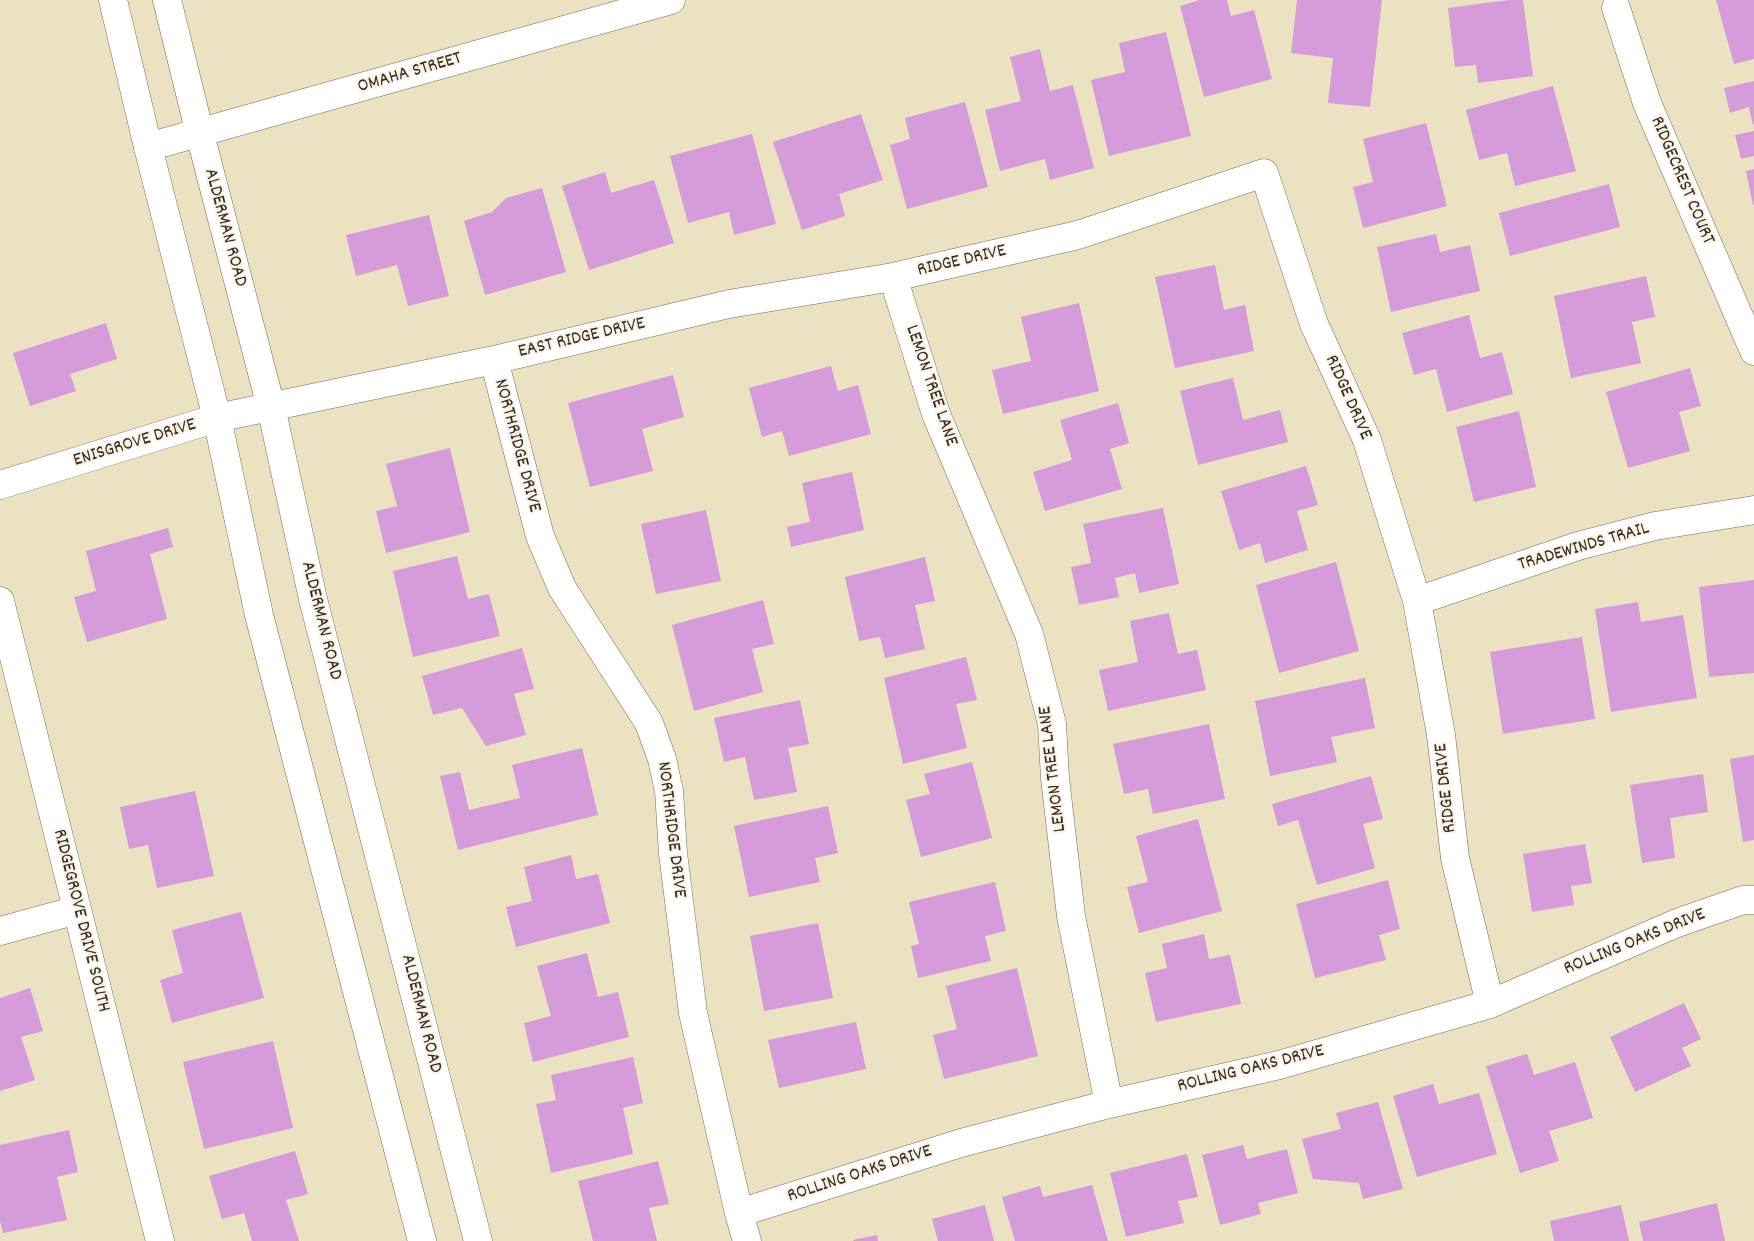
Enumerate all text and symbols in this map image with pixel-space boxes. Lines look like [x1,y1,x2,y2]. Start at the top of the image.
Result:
street label: OMAHA STREET [355,48,465,100]
street label: RIDGECREST COURT [1644,113,1718,249]
street label: ALDERMAN ROAD [197,166,251,290]
street label: RIDGE DRIVE [915,241,1009,283]
street label: EAST RIDGE DRIVE [516,313,648,365]
street label: LEMON TREE LANE [899,322,961,450]
street label: RIDGE DRIVE [1318,352,1376,444]
street label: NORTHRIDGE DRIVE [487,377,545,515]
street label: ENISGROVE DRIVE [71,415,199,473]
street label: TRADEWINDS TRAIL [1516,518,1652,578]
street label: ALDERMAN ROAD [294,559,346,683]
street label: LEMON TREE LANE [1035,705,1073,833]
street label: RIDGE DRIVE [1431,742,1463,834]
street label: NORTHRIDGE DRIVE [650,761,690,899]
street label: RIDGEGROVE DRIVE SOUTH [46,827,114,1015]
street label: ROLLING OAKS DRIVE [1561,904,1709,982]
street label: ALDERMAN ROAD [394,952,446,1076]
street label: ROLLING OAKS DRIVE [1175,1041,1327,1099]
street label: ROLLING OAKS DRIVE [785,1141,935,1209]

